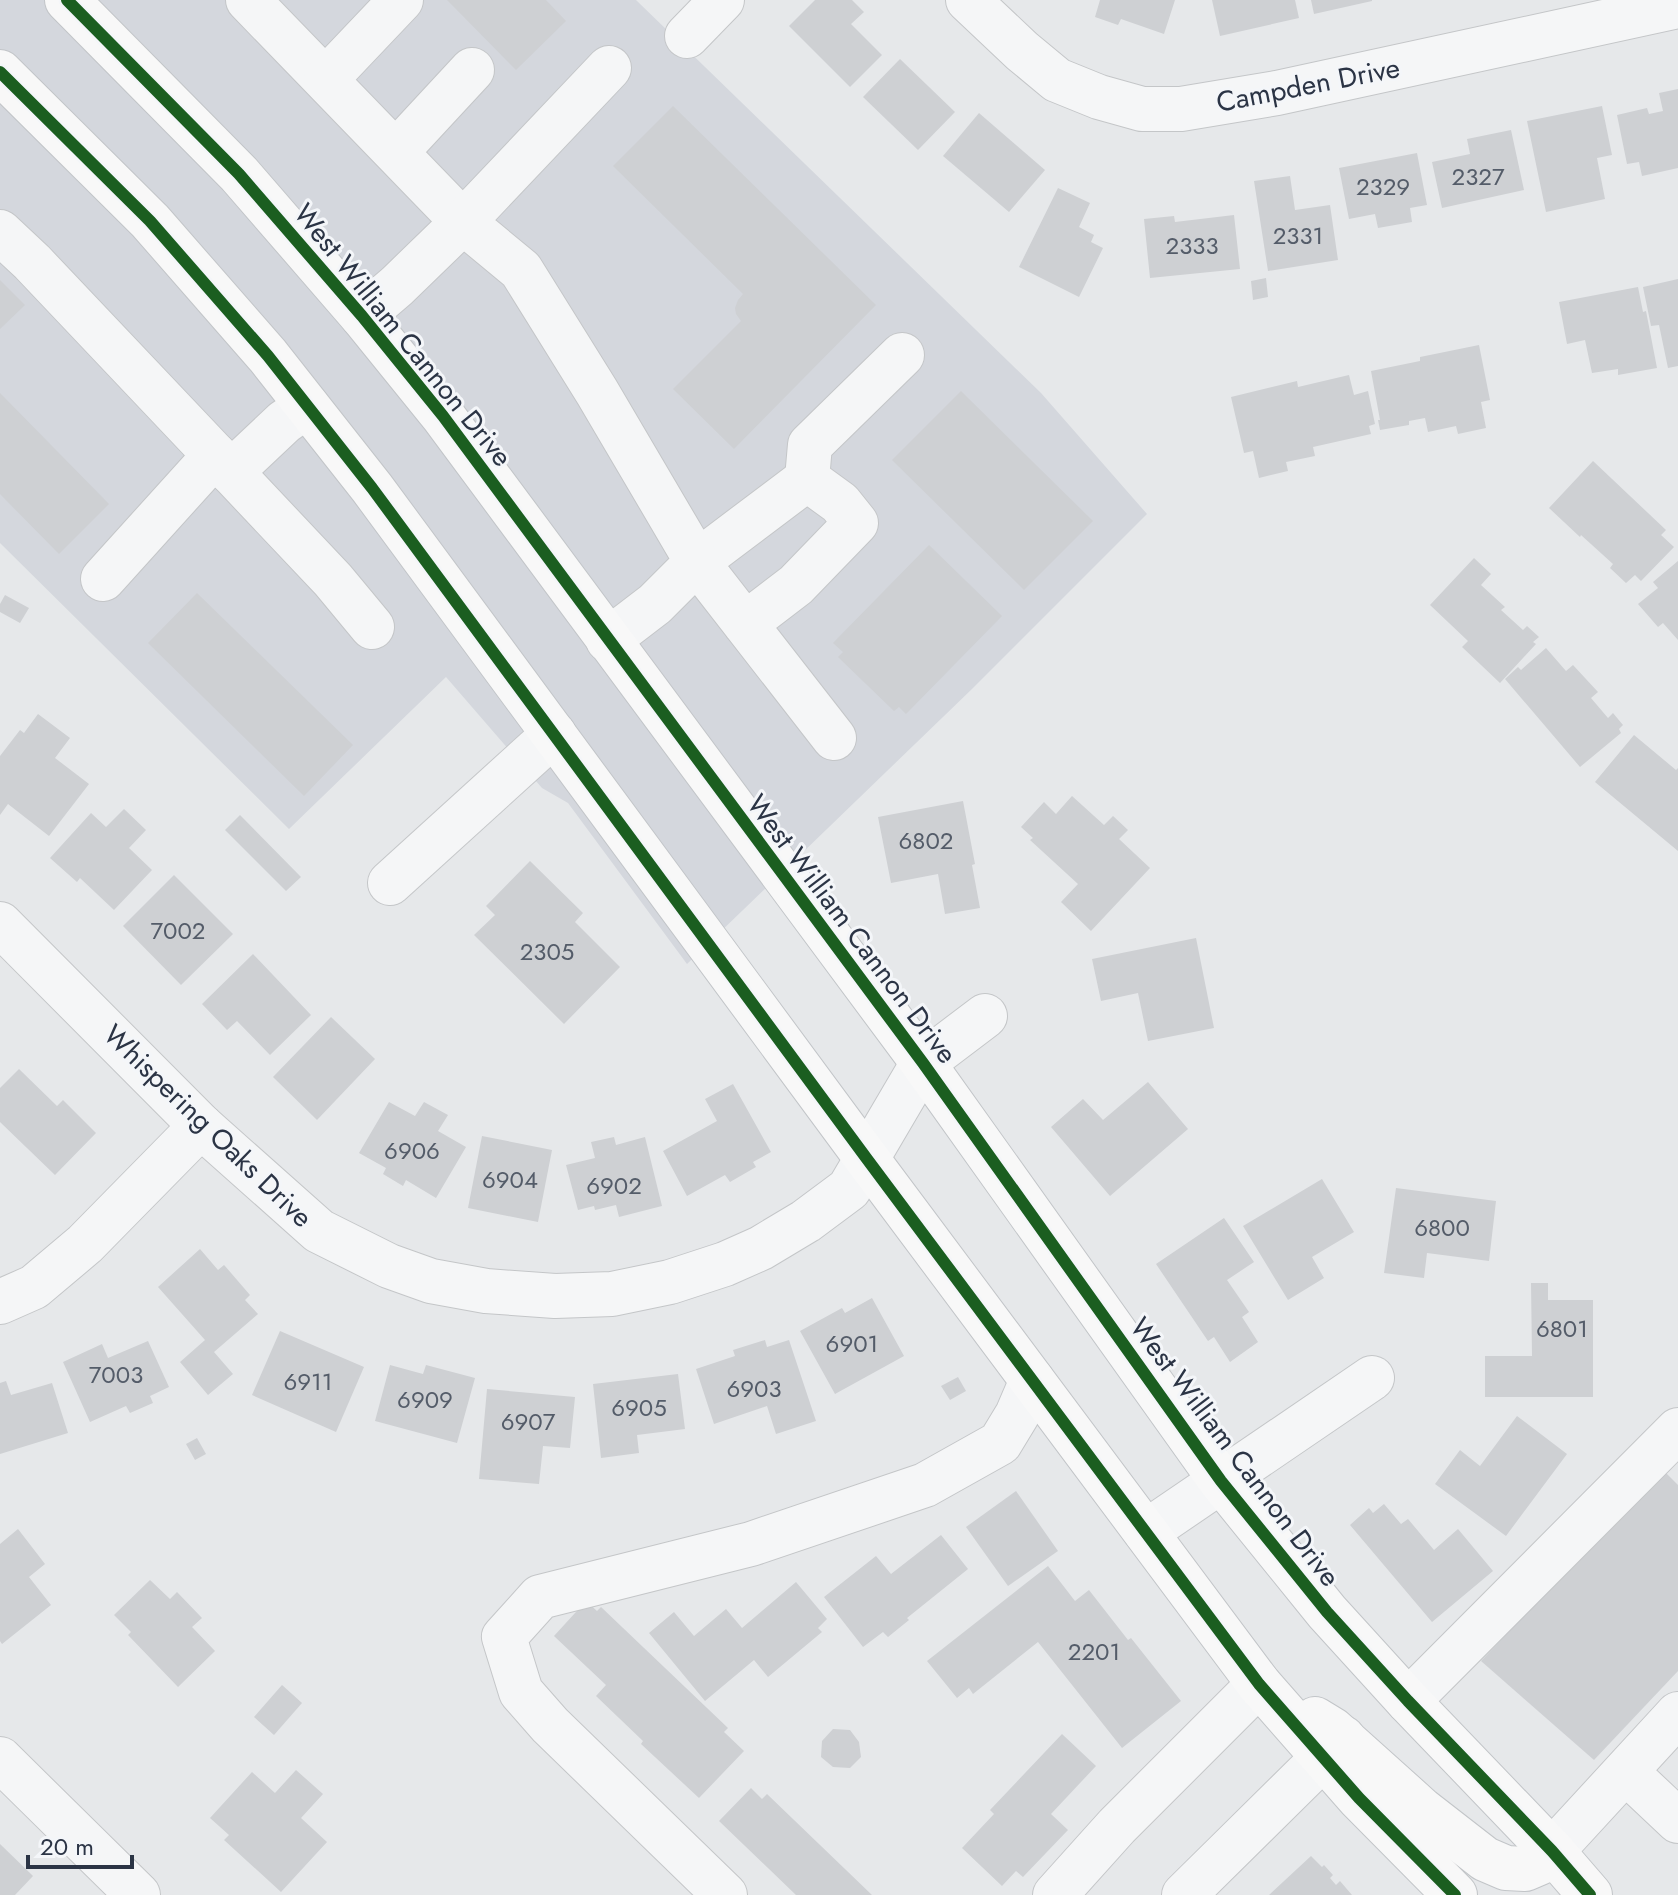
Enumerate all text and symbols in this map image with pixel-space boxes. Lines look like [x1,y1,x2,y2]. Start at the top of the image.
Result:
street label: Campden Drive [1213,47,1403,123]
house number: 2327 [1451,159,1505,194]
house number: 2329 [1356,169,1410,204]
street label: West William Cannon Drive [284,195,522,475]
house number: 2331 [1273,218,1323,253]
house number: 2333 [1166,228,1218,263]
street label: West William Cannon Drive [737,786,967,1072]
house number: 6802 [899,823,953,858]
house number: 7002 [150,913,206,948]
house number: 2305 [520,934,574,969]
street label: Whispering Oaks Drive [94,1015,322,1237]
house number: 6906 [384,1133,440,1168]
house number: 6904 [482,1162,538,1197]
house number: 6902 [586,1168,642,1203]
house number: 6800 [1414,1210,1470,1245]
street label: West William Cannon Drive [1120,1309,1350,1595]
house number: 6801 [1536,1311,1588,1346]
house number: 6901 [826,1326,878,1361]
house number: 7003 [89,1357,143,1392]
house number: 6911 [283,1364,333,1399]
house number: 6903 [726,1371,782,1406]
house number: 6909 [397,1382,453,1417]
house number: 6905 [611,1390,667,1425]
house number: 6907 [501,1404,556,1439]
house number: 2201 [1068,1634,1120,1669]
scale bar [28,1819,132,1869]
text: 20 m [40,1829,94,1864]

